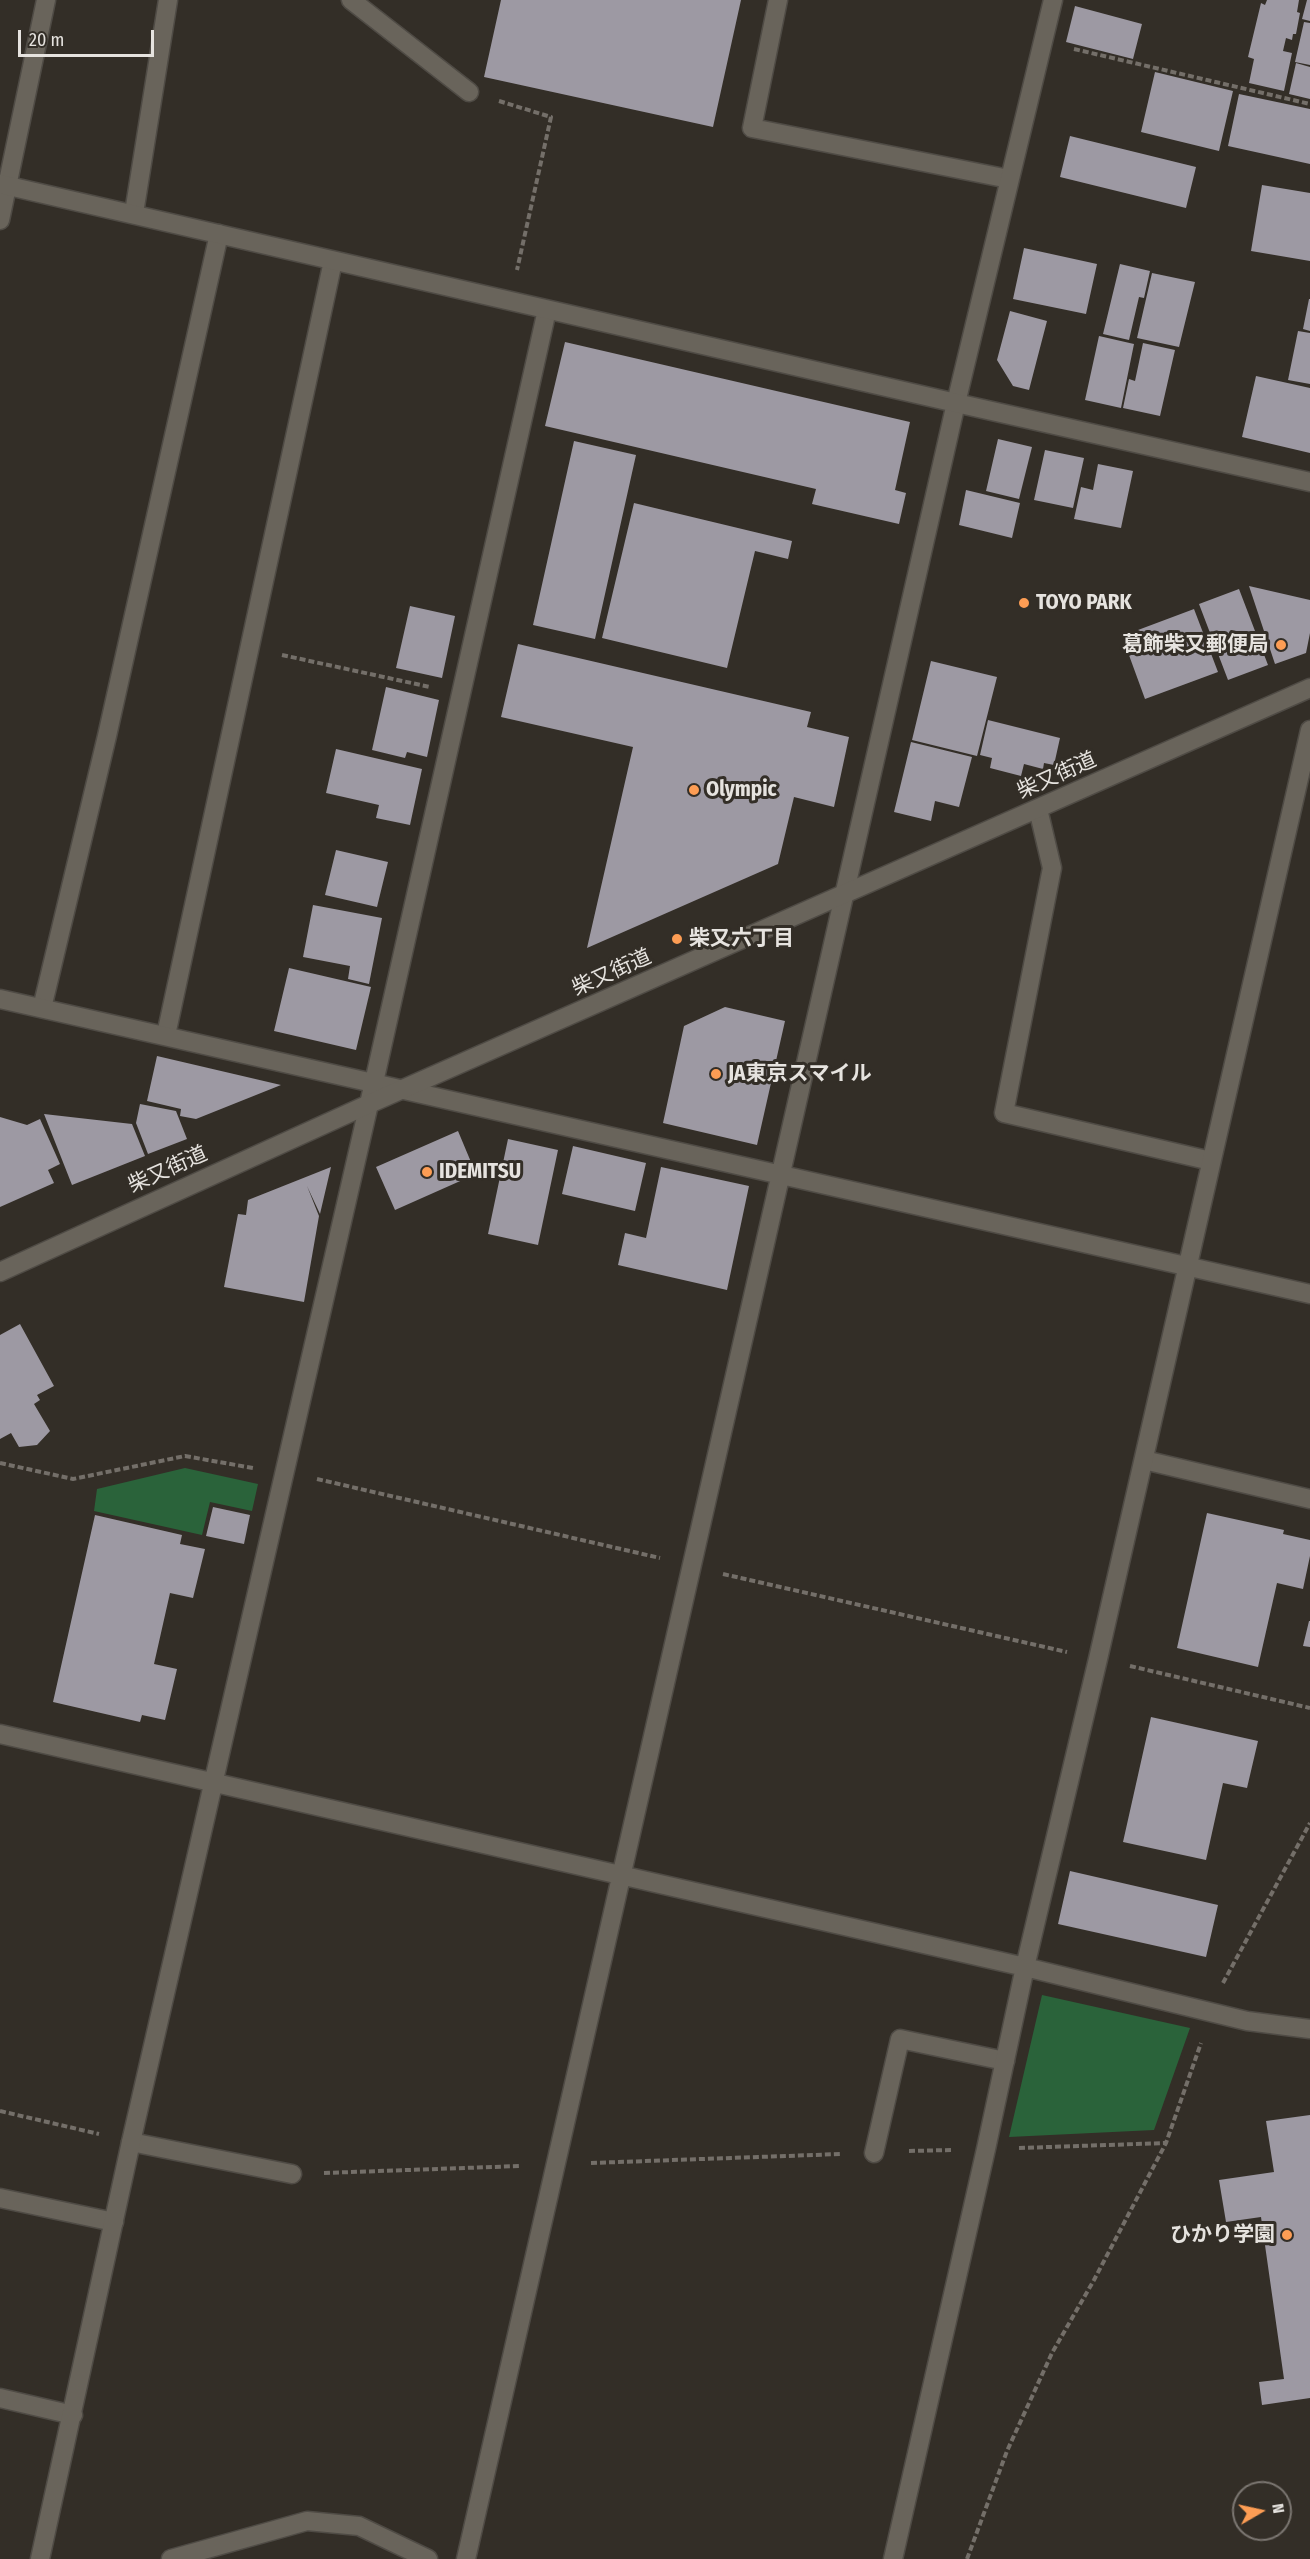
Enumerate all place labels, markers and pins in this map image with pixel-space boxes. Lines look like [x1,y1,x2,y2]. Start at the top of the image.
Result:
place label: TOYO PARK [1036,590,1132,616]
marker: TOYO PARK [1017,596,1031,610]
place label: 葛飾柴又郵便局 [1122,632,1269,658]
marker: 葛飾柴又郵便局 [1274,638,1288,652]
place label: Olympic [706,777,777,803]
marker: Olympic [687,783,701,797]
place label: 柴又六丁目 [689,926,794,952]
marker: 柴又六丁目 [670,932,684,946]
place label: JA東京スマイル [728,1061,871,1087]
marker: JA東京スマイル [709,1067,723,1081]
place label: IDEMITSU [439,1159,521,1185]
marker: IDEMITSU [420,1165,434,1179]
place label: ひかり学園 [1170,2222,1275,2248]
marker: ひかり学園 [1280,2228,1294,2242]

